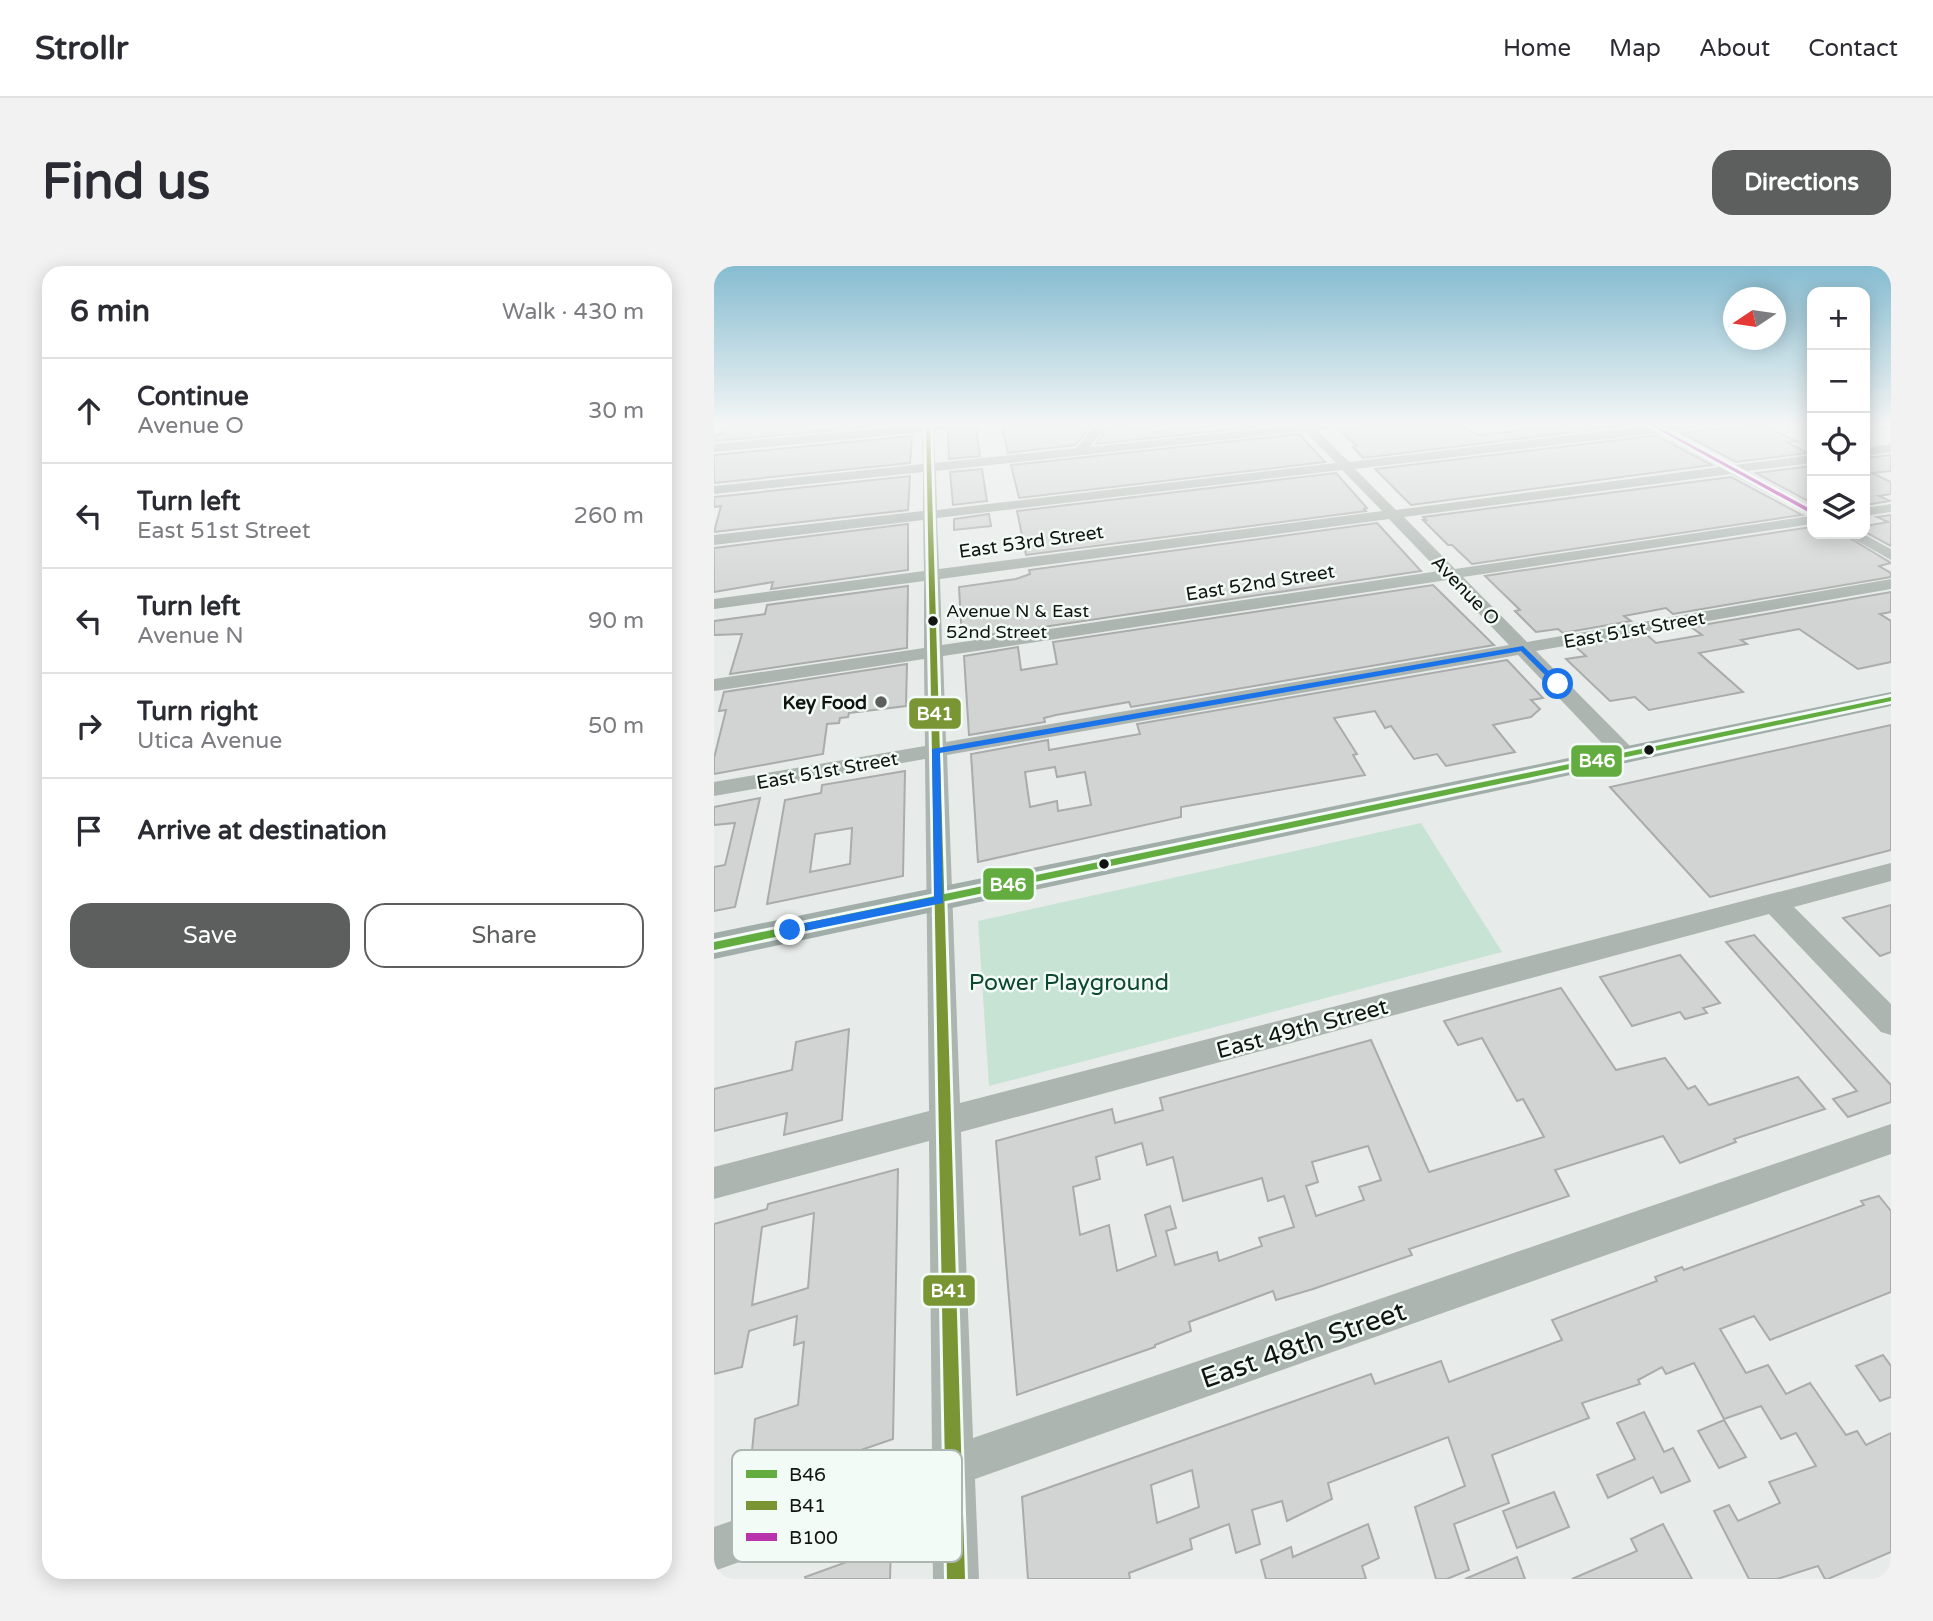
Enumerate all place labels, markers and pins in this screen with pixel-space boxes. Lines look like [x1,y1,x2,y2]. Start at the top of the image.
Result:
place label: Avenue N & East 52nd Street [946,600,1089,643]
marker: Avenue N & East 52nd Street [926,614,940,628]
place label: Key Food [783,692,867,715]
marker: Key Food [873,694,889,710]
unlabelled marker [1642,743,1656,757]
unlabelled marker [1097,857,1111,871]

